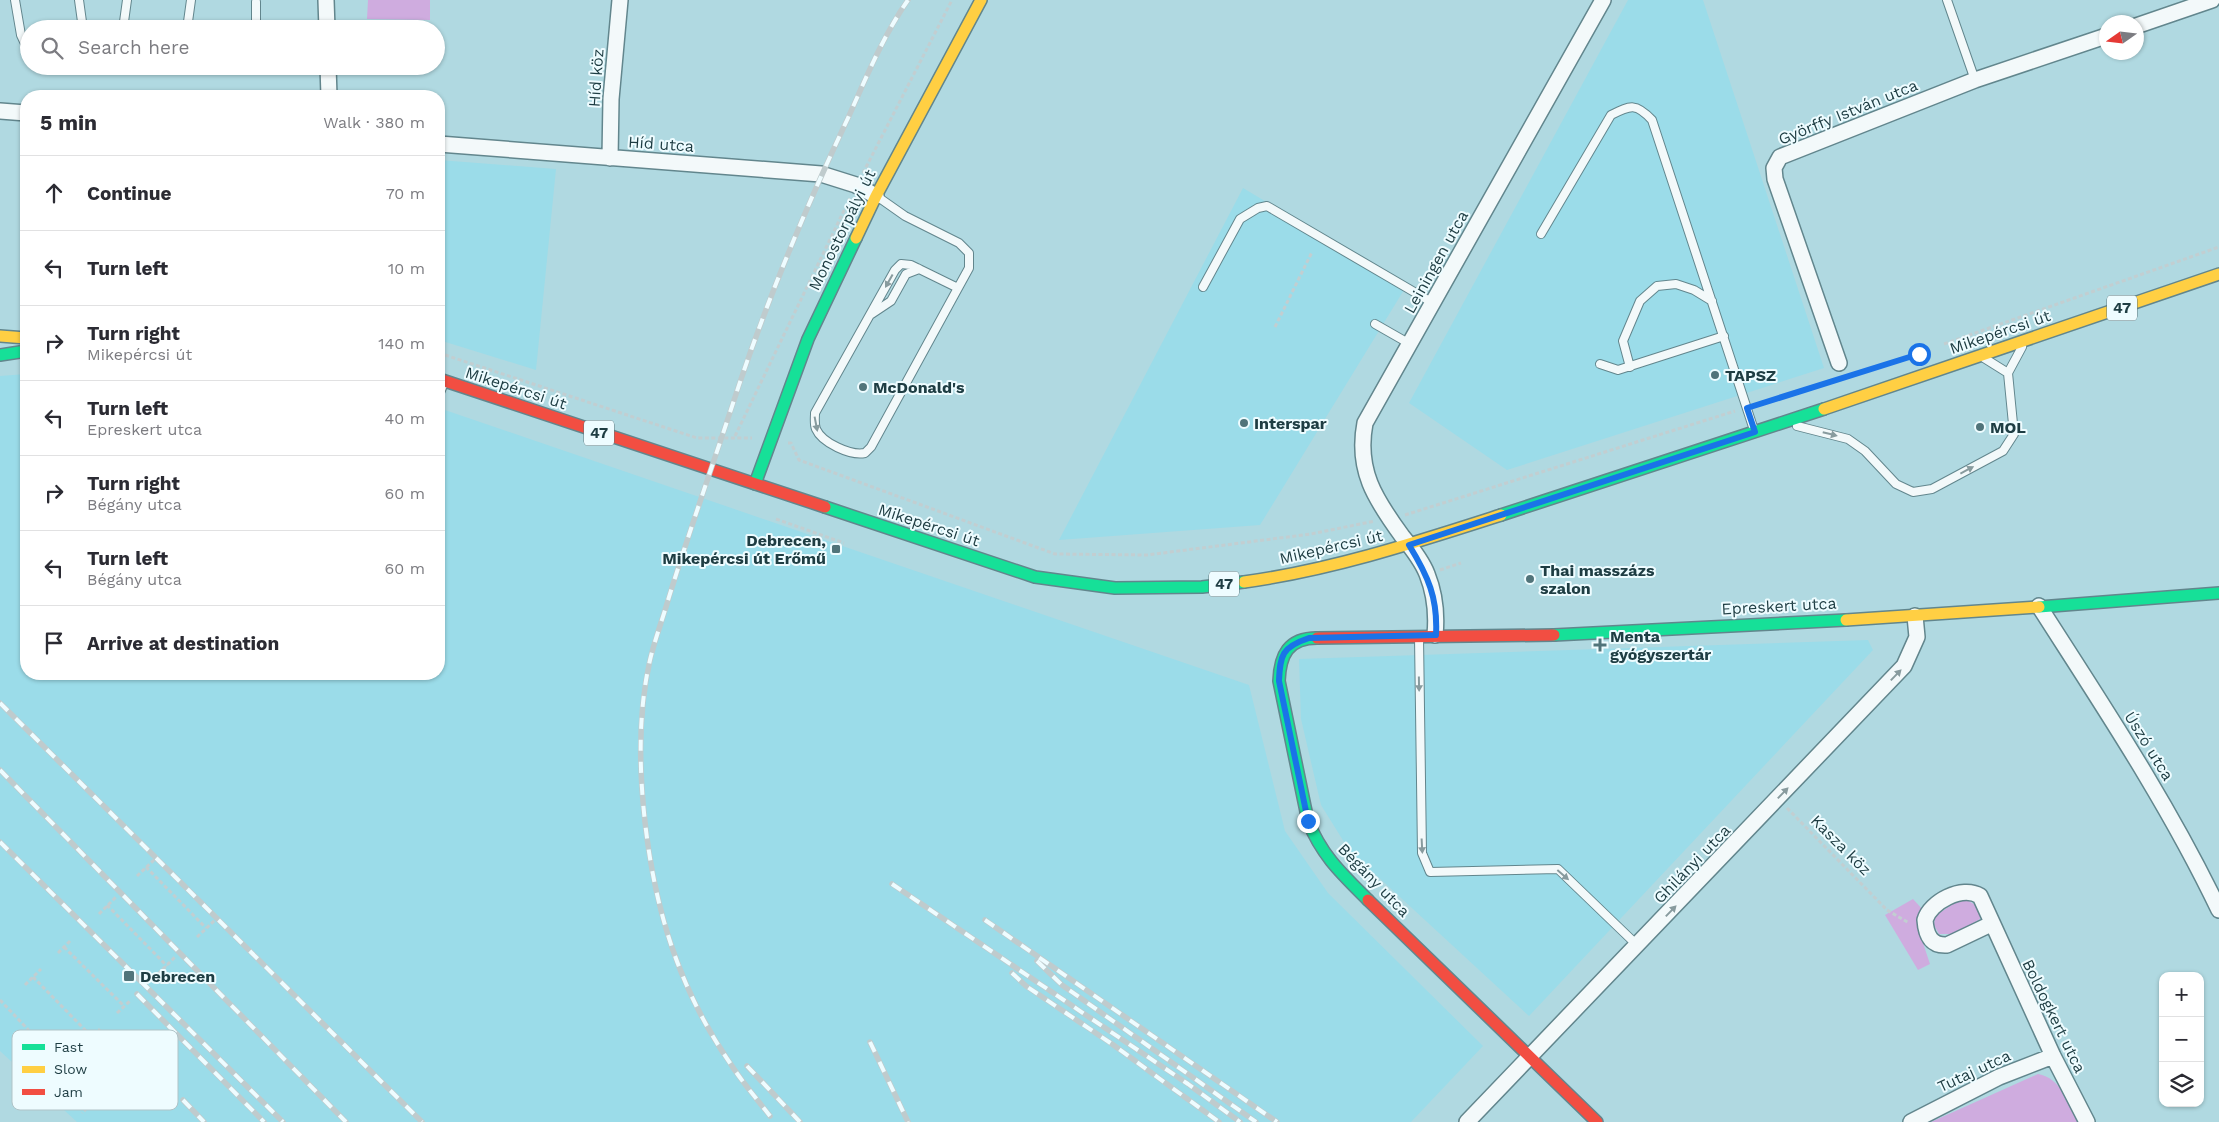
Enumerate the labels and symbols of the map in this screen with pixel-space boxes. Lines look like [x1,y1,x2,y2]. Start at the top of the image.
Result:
north arrow [2099,15,2144,60]
street label: Híd köz [584,48,608,108]
street label: Györffy István utca [1776,75,1920,149]
street label: Híd utca [627,132,695,156]
street label: Monostorpályi út [805,166,880,294]
street label: Leiningen utca [1400,207,1472,317]
one-way arrow [884,274,893,288]
road number: 47 [2107,296,2137,320]
street label: Mikepércsi út [1947,306,2053,358]
route start [1908,343,1931,366]
street label: Mikepércsi út [463,363,569,413]
place label: TAPSZ [1725,366,1776,385]
marker: TAPSZ [1709,369,1721,381]
place label: McDonald's [873,378,965,397]
marker: McDonald's [857,381,869,393]
place label: Interspar [1254,414,1327,433]
one-way arrow [813,416,821,432]
marker: Interspar [1238,417,1250,429]
place label: MOL [1990,418,2026,437]
road number: 47 [584,420,614,446]
marker: MOL [1974,421,1986,433]
one-way arrow [1822,430,1838,438]
one-way arrow [1960,466,1974,475]
street label: Mikepércsi út [876,500,982,550]
street label: Mikepércsi út [1278,526,1385,568]
place label: Debrecen, Mikepércsi út Erőmű [662,531,826,568]
marker: Debrecen, Mikepércsi út Erőmű [830,543,842,555]
place label: Thai masszázs szalon [1540,561,1655,598]
road number: 47 [1209,572,1239,596]
marker: Thai masszázs szalon [1524,573,1536,585]
street label: Epreskert utca [1721,594,1837,618]
place label: Menta gyógyszertár [1610,627,1711,664]
marker: Menta gyógyszertár [1594,639,1606,651]
one-way arrow [1890,670,1902,682]
one-way arrow [1416,676,1424,692]
street label: Úszó utca [2120,708,2178,784]
one-way arrow [1777,787,1789,799]
route end [1297,810,1320,833]
street label: Kasza köz [1807,811,1875,879]
street label: Ghilányi utca [1650,821,1734,907]
one-way arrow [1419,838,1427,854]
street label: Bégány utca [1334,839,1414,921]
one-way arrow [1556,869,1569,880]
one-way arrow [1665,905,1677,917]
street label: Boldogkert utca [2018,956,2090,1076]
place label: Debrecen [140,967,215,986]
marker: Debrecen [122,969,136,983]
legend [12,1030,178,1110]
text: Fast [54,1039,83,1055]
street label: Tutaj utca [1934,1046,2014,1096]
text: Slow [54,1061,87,1077]
text: Jam [54,1084,83,1100]

